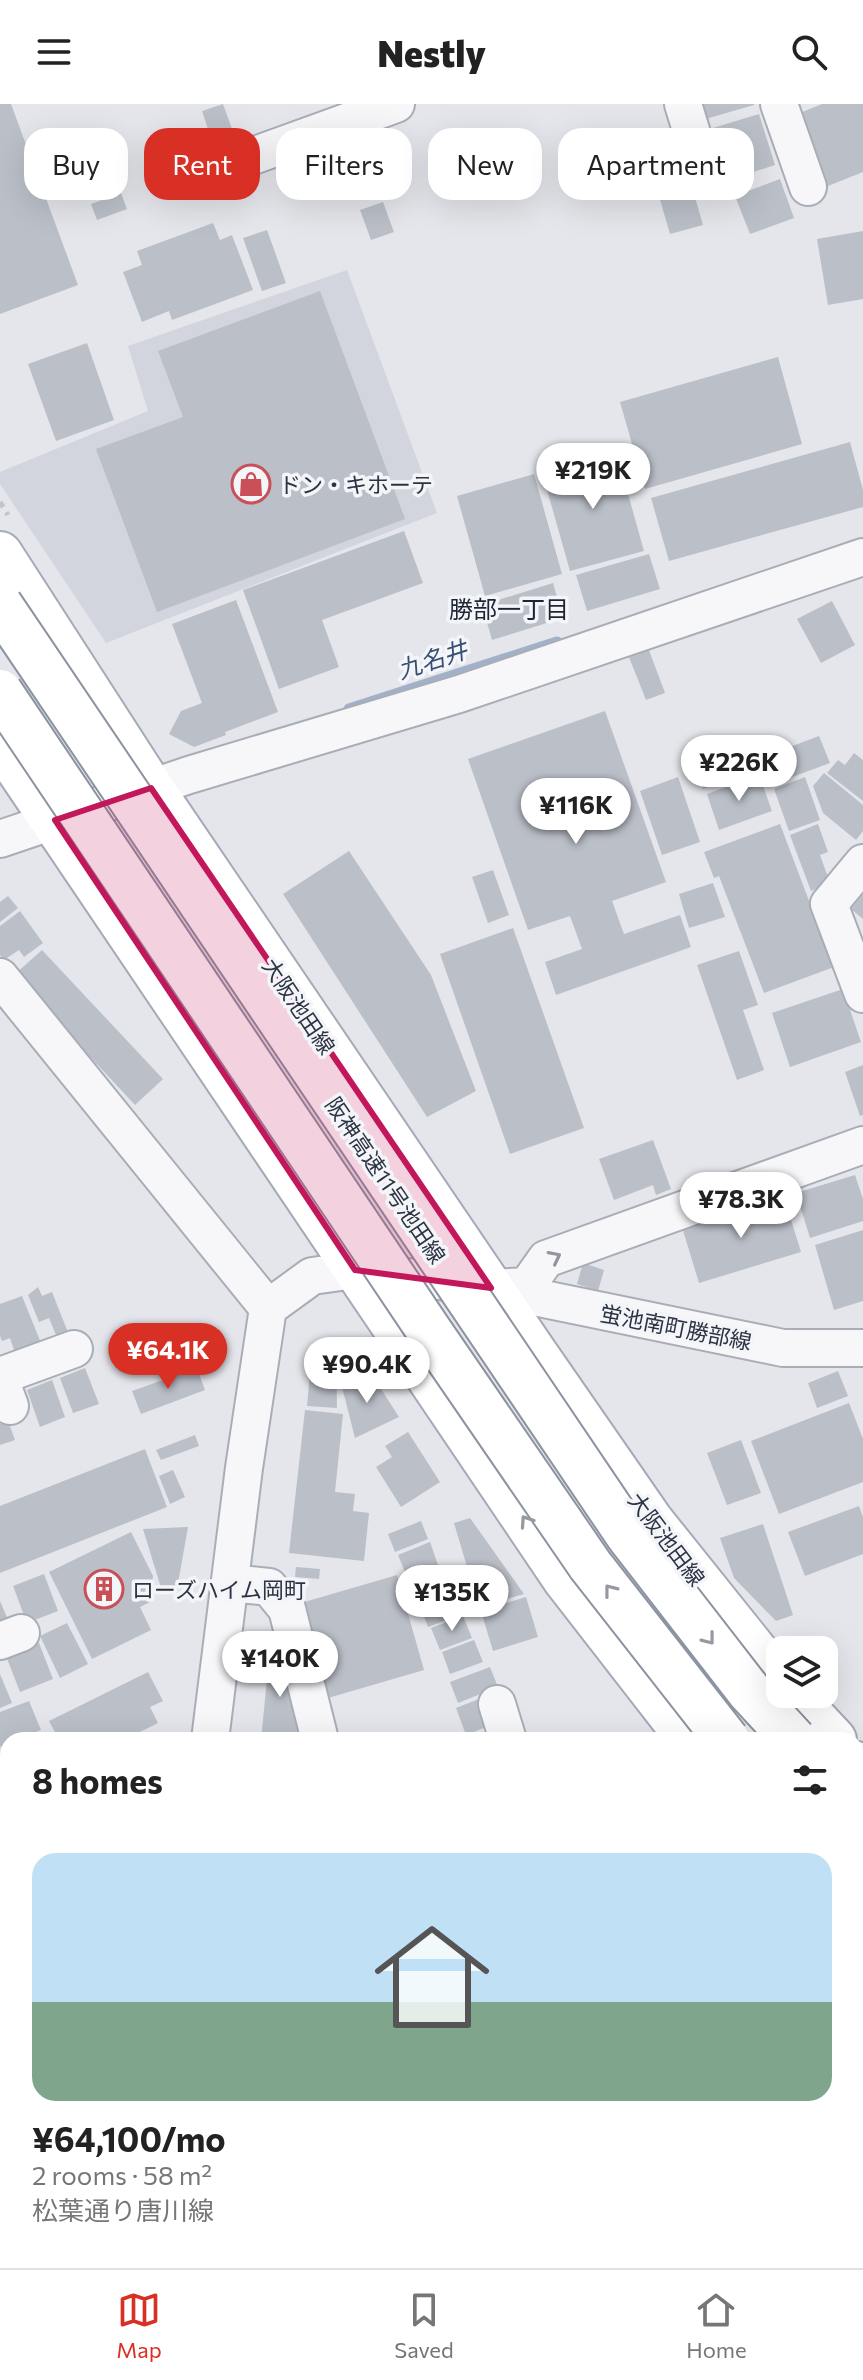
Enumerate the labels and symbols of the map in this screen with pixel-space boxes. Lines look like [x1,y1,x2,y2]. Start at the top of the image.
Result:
pin: ¥219K [537,443,649,511]
shop icon: ドン・キホーテ [230,463,272,505]
place label: ドン・キホーテ [279,471,433,498]
district label: 勝部一丁目 [449,594,569,623]
water label: 九名井 [393,633,473,684]
pin: ¥226K [683,735,795,803]
pin: ¥116K [520,778,632,846]
street label: 大阪池田線 [257,953,341,1059]
street label: 阪神高速11号池田線 [320,1092,452,1268]
pin: ¥78.3K [676,1172,806,1240]
one-way arrow [547,1251,561,1267]
street label: 蛍池南町勝部線 [598,1299,754,1355]
pin: ¥64.1K [103,1323,233,1391]
pin: ¥90.4K [302,1337,432,1405]
street label: 大阪池田線 [623,1487,711,1591]
one-way arrow [520,1516,535,1530]
pin: ¥135K [396,1565,508,1633]
building icon: ローズハイム岡町 [83,1568,125,1610]
place label: ローズハイム岡町 [132,1576,306,1603]
one-way arrow [605,1585,619,1599]
one-way arrow [699,1630,713,1645]
pin: ¥140K [224,1631,336,1699]

